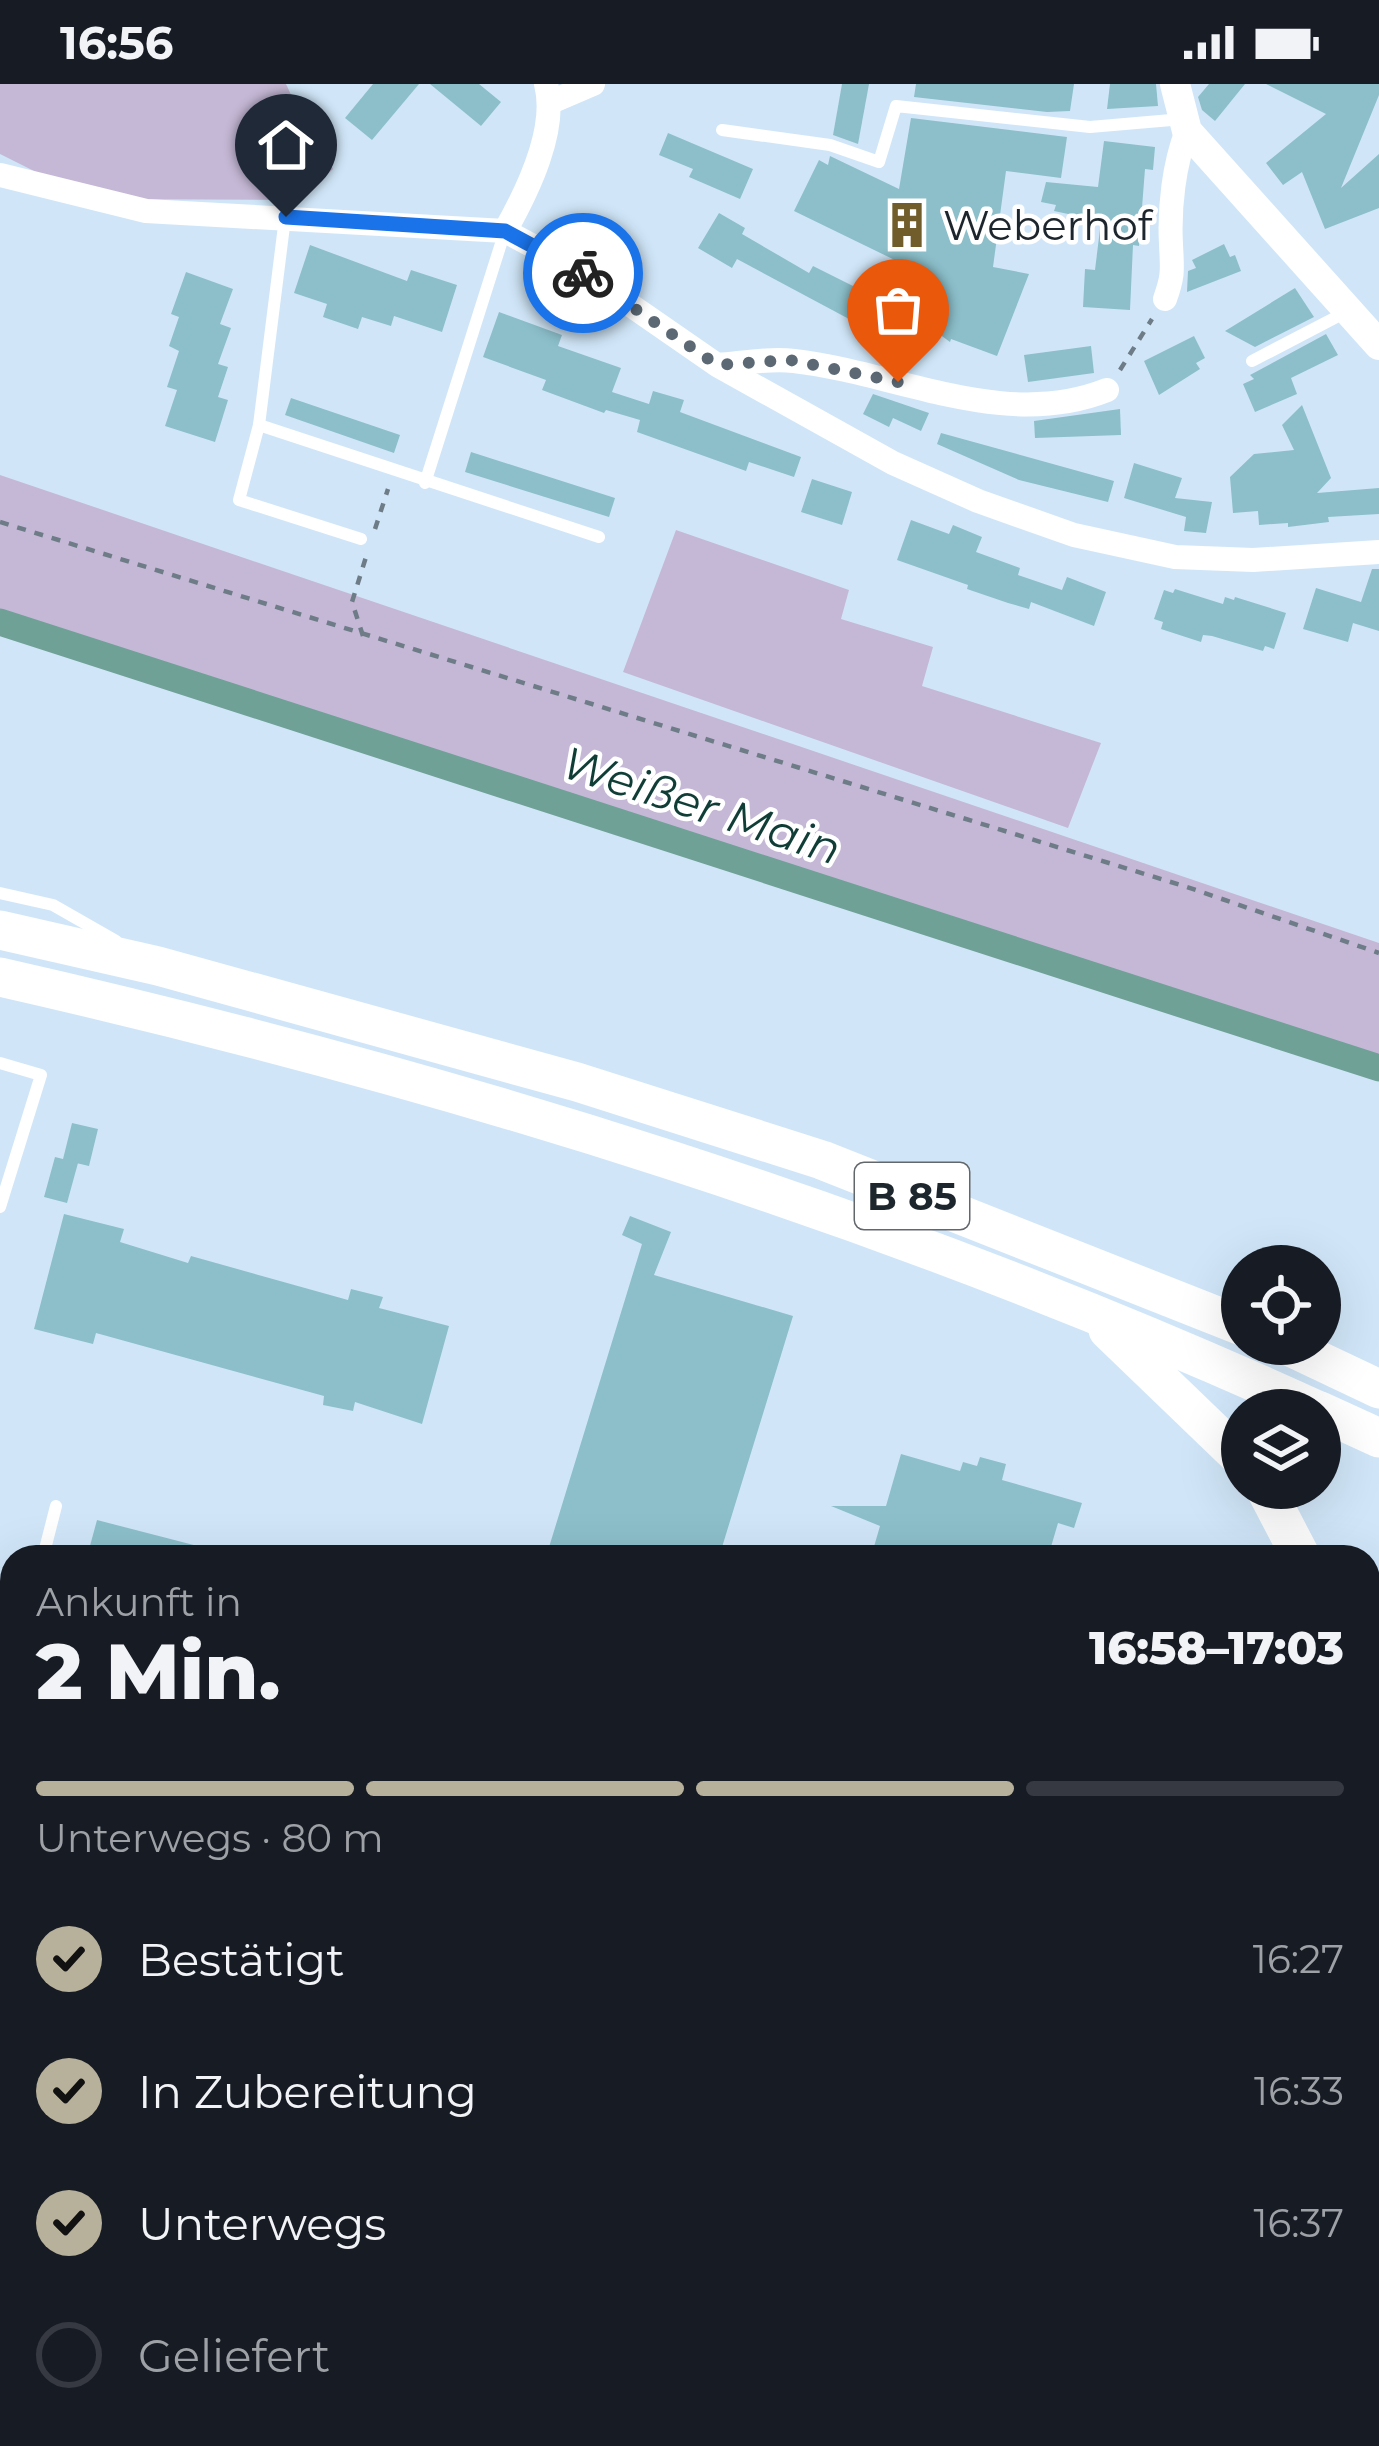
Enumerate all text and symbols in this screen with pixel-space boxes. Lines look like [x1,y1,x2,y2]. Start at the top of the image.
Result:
text: 16:56 [60,15,174,70]
pin [235,94,337,217]
icon: home [253,112,319,178]
place label: Weberhof [943,199,1154,251]
building icon: Weberhof [882,200,932,250]
courier [523,213,643,333]
icon: bike [550,240,616,306]
pin [847,259,949,382]
icon: bag [865,277,931,343]
water label: Weißer Main [556,734,848,876]
road number: B 85 [855,1163,969,1229]
map controls [1221,1245,1341,1509]
button: locate [1221,1245,1341,1365]
button: layers [1221,1389,1341,1509]
text: Ankunft in [36,1578,242,1626]
text: 16:58–17:03 [1089,1620,1344,1675]
text: 2 Min. [36,1623,281,1719]
text: Unterwegs · 80 m [36,1814,384,1862]
icon: check [36,1926,102,1992]
text: Bestätigt [138,1932,344,1987]
text: 16:27 [1253,1935,1344,1983]
icon: check [36,2058,102,2124]
text: In Zubereitung [138,2064,477,2119]
text: 16:33 [1254,2067,1344,2115]
icon: check [36,2190,102,2256]
text: Unterwegs [138,2196,386,2251]
text: 16:37 [1253,2199,1344,2247]
text: Geliefert [138,2328,330,2383]

